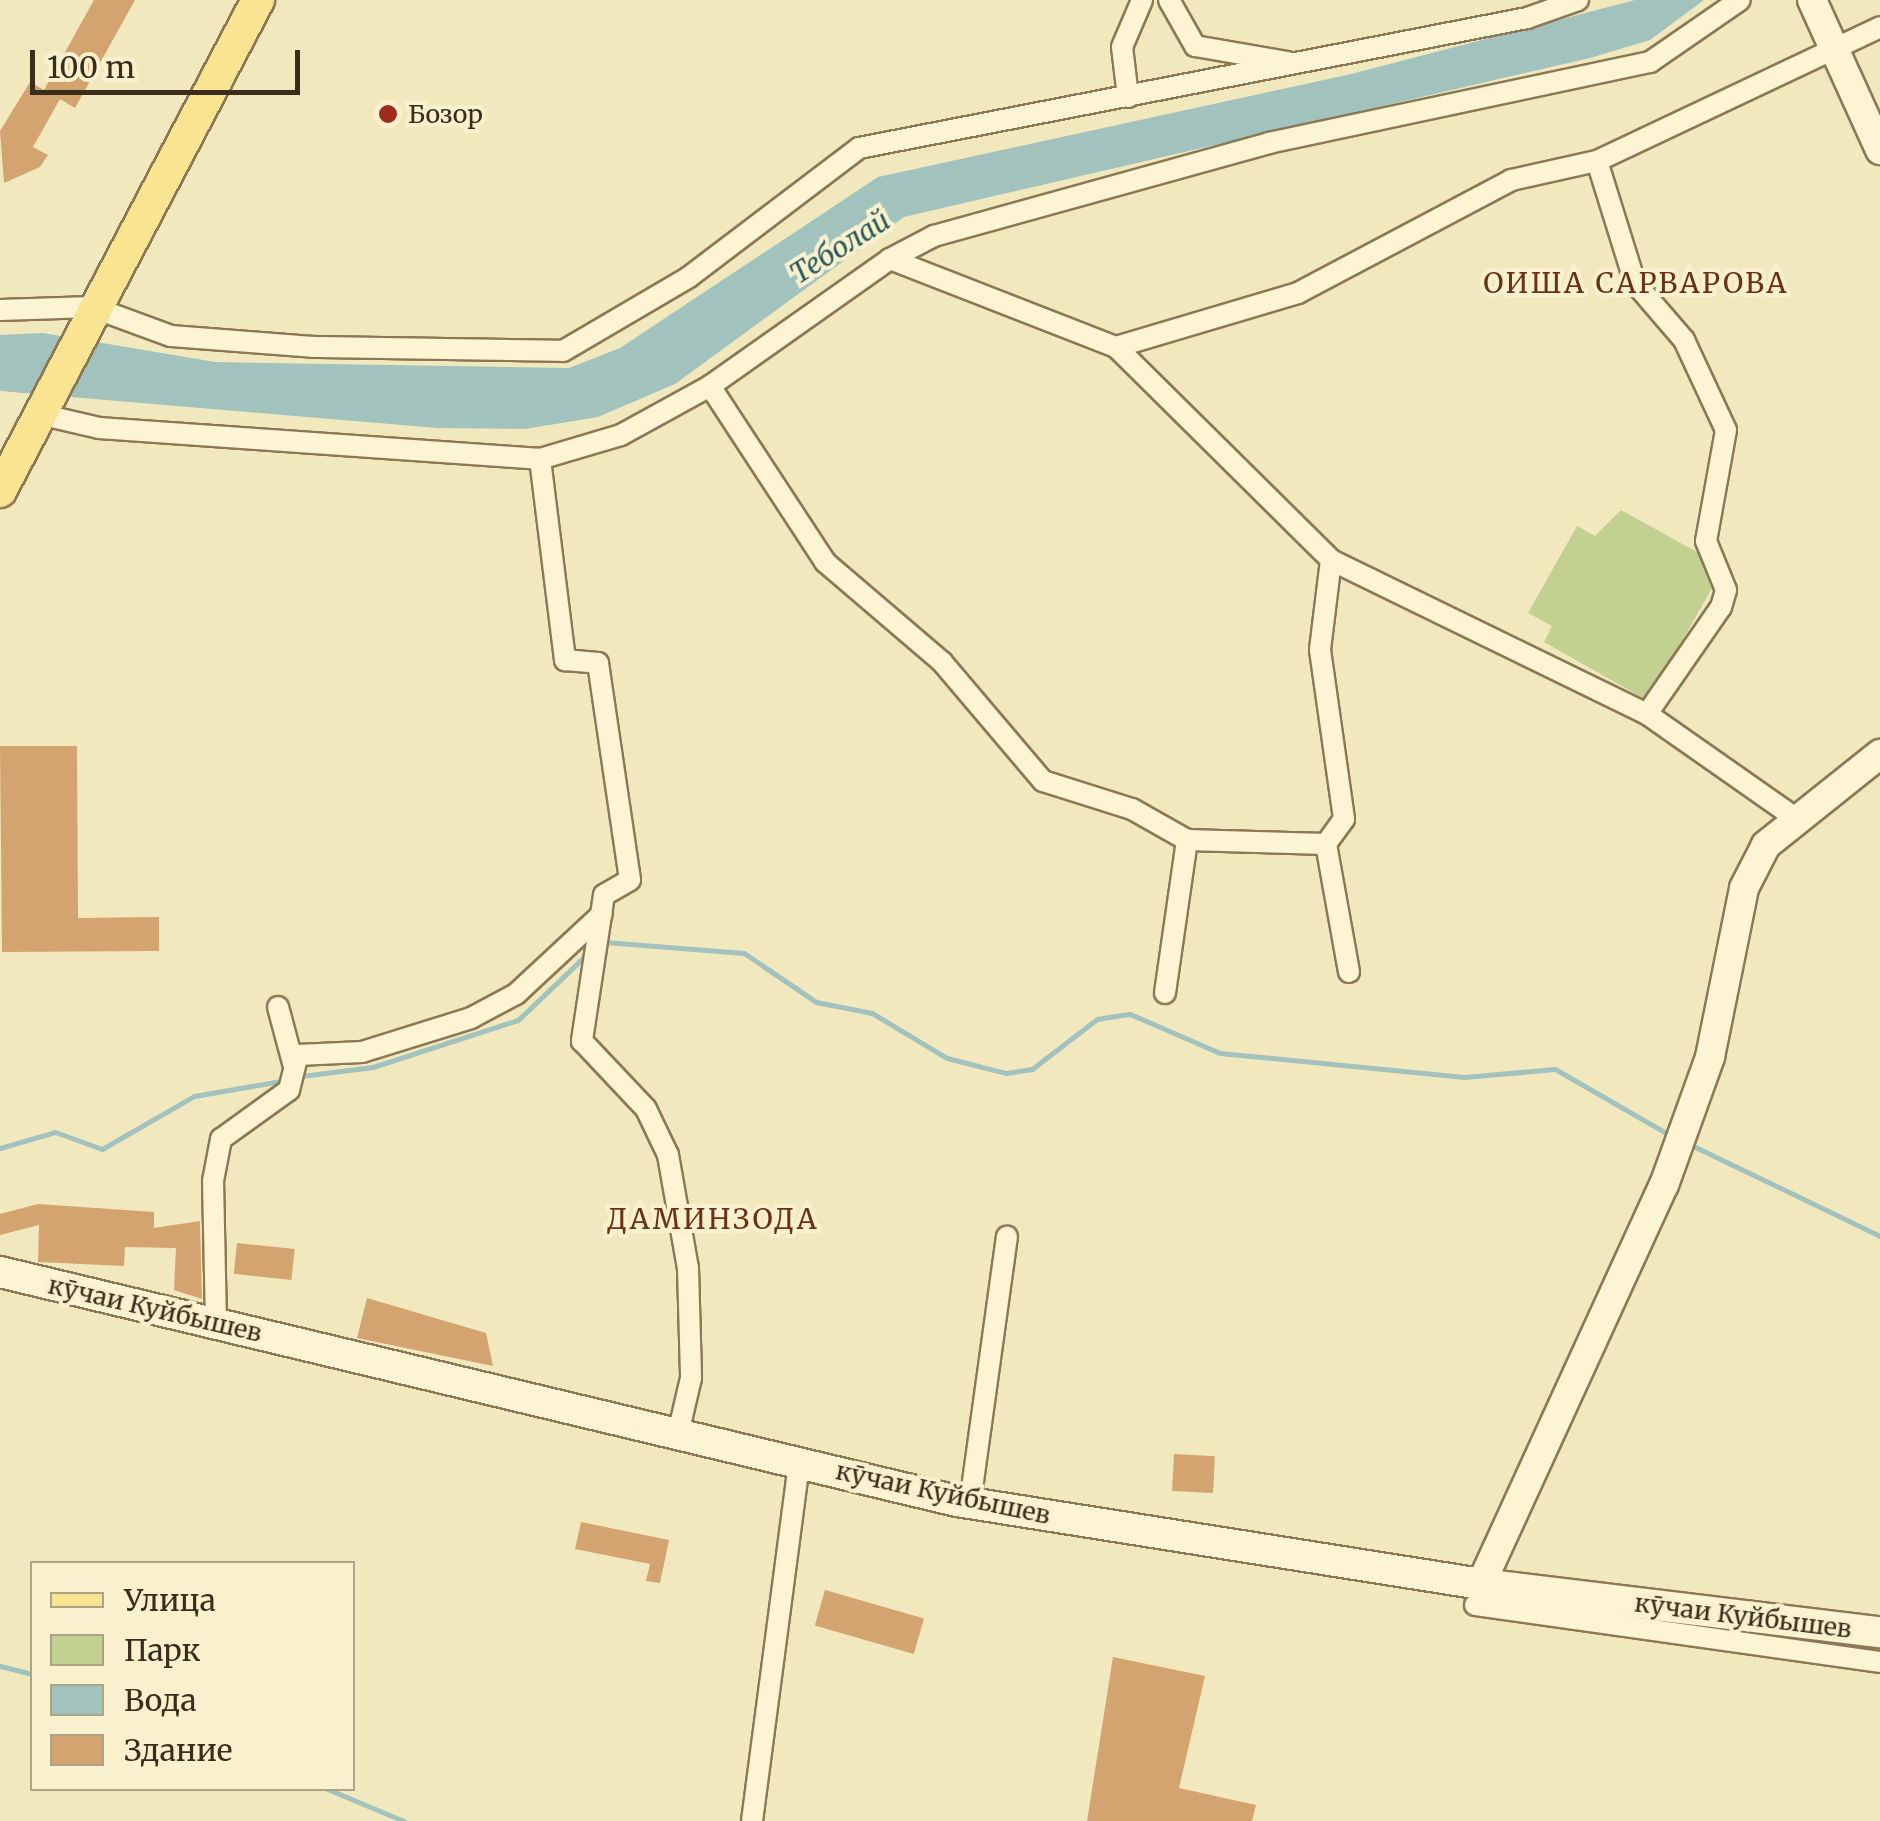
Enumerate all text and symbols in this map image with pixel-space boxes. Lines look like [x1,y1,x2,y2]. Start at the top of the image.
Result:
scale bar [35,30,305,92]
text: 100 m [47,48,135,86]
place label: Бозор [408,99,483,129]
marker: Бозор [377,103,399,125]
water label: Теболай [784,203,896,291]
district label: ОИША САРВАРОВА [1483,266,1789,300]
district label: ДАМИНЗОДА [607,1202,819,1236]
street label: кӯчаи Куйбышев [45,1270,265,1348]
street label: кӯчаи Куйбышев [833,1456,1053,1530]
legend [30,1561,355,1791]
text: Улица [124,1581,216,1619]
street label: кӯчаи Куйбышев [1633,1588,1853,1644]
text: Парк [124,1631,200,1669]
text: Вода [124,1681,197,1719]
text: Здание [124,1731,232,1769]

